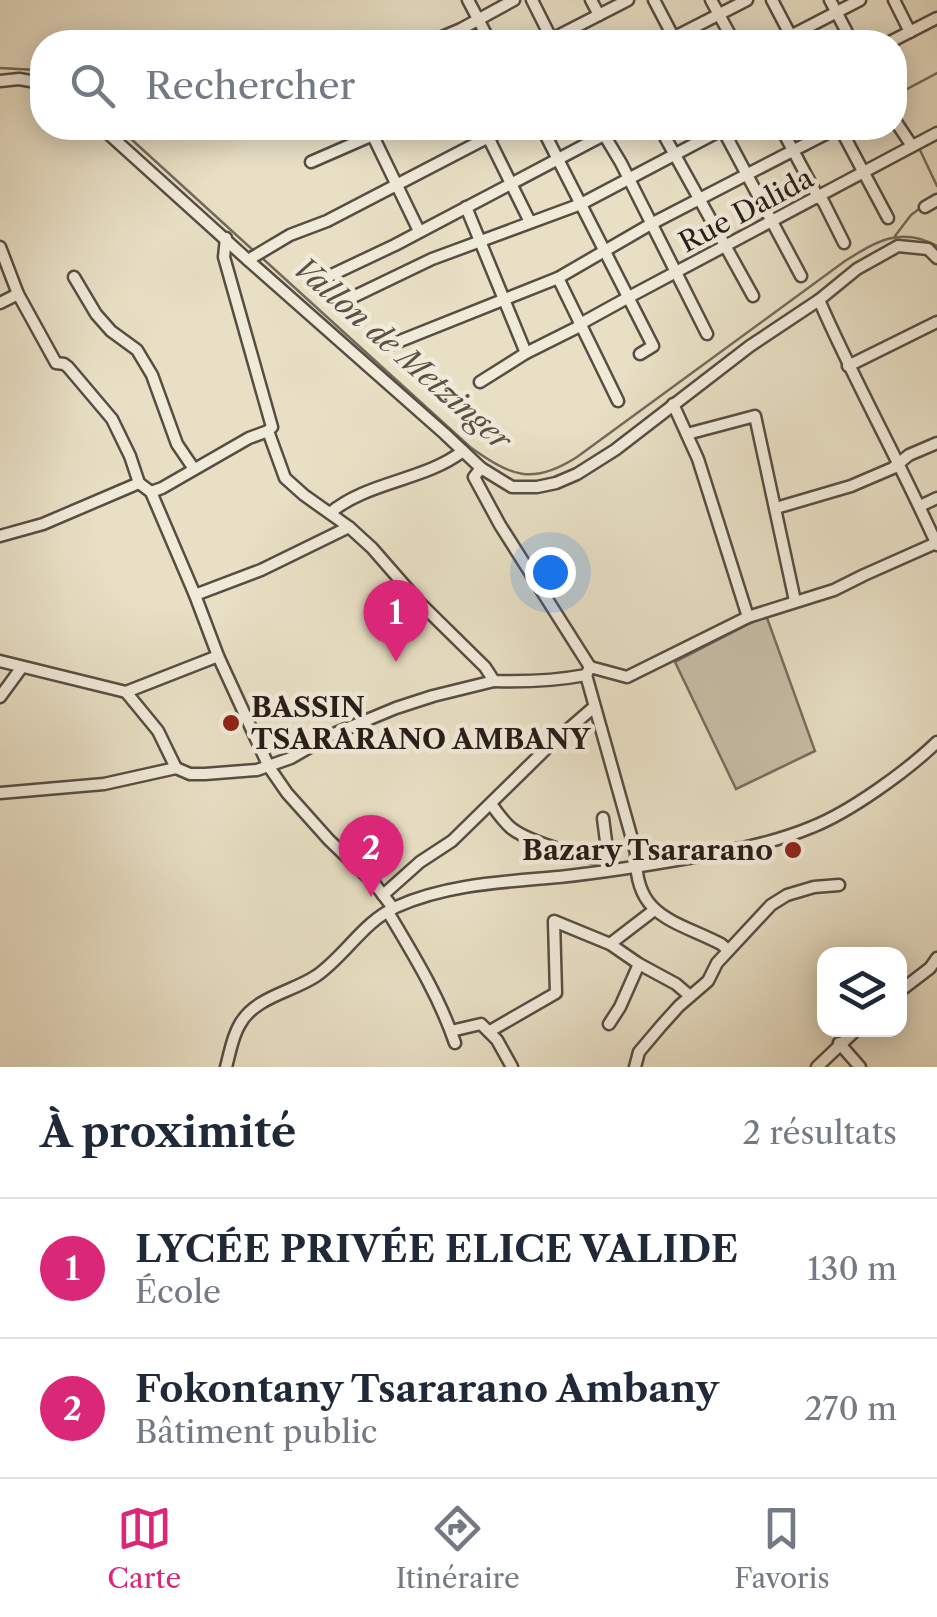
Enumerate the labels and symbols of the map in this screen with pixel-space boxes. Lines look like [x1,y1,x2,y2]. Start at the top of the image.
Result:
street label: Rue Dalida [673,160,819,260]
water label: Vallon de Metzinger [286,249,520,460]
your location [525,547,576,598]
pin: 1 [364,580,428,662]
place label: BASSIN TSARARANO AMBANY [251,690,592,756]
marker: BASSIN TSARARANO AMBANY [220,712,242,734]
pin: 2 [338,814,404,897]
place label: Bazary Tsararano [522,833,773,867]
marker: Bazary Tsararano [782,839,804,861]

